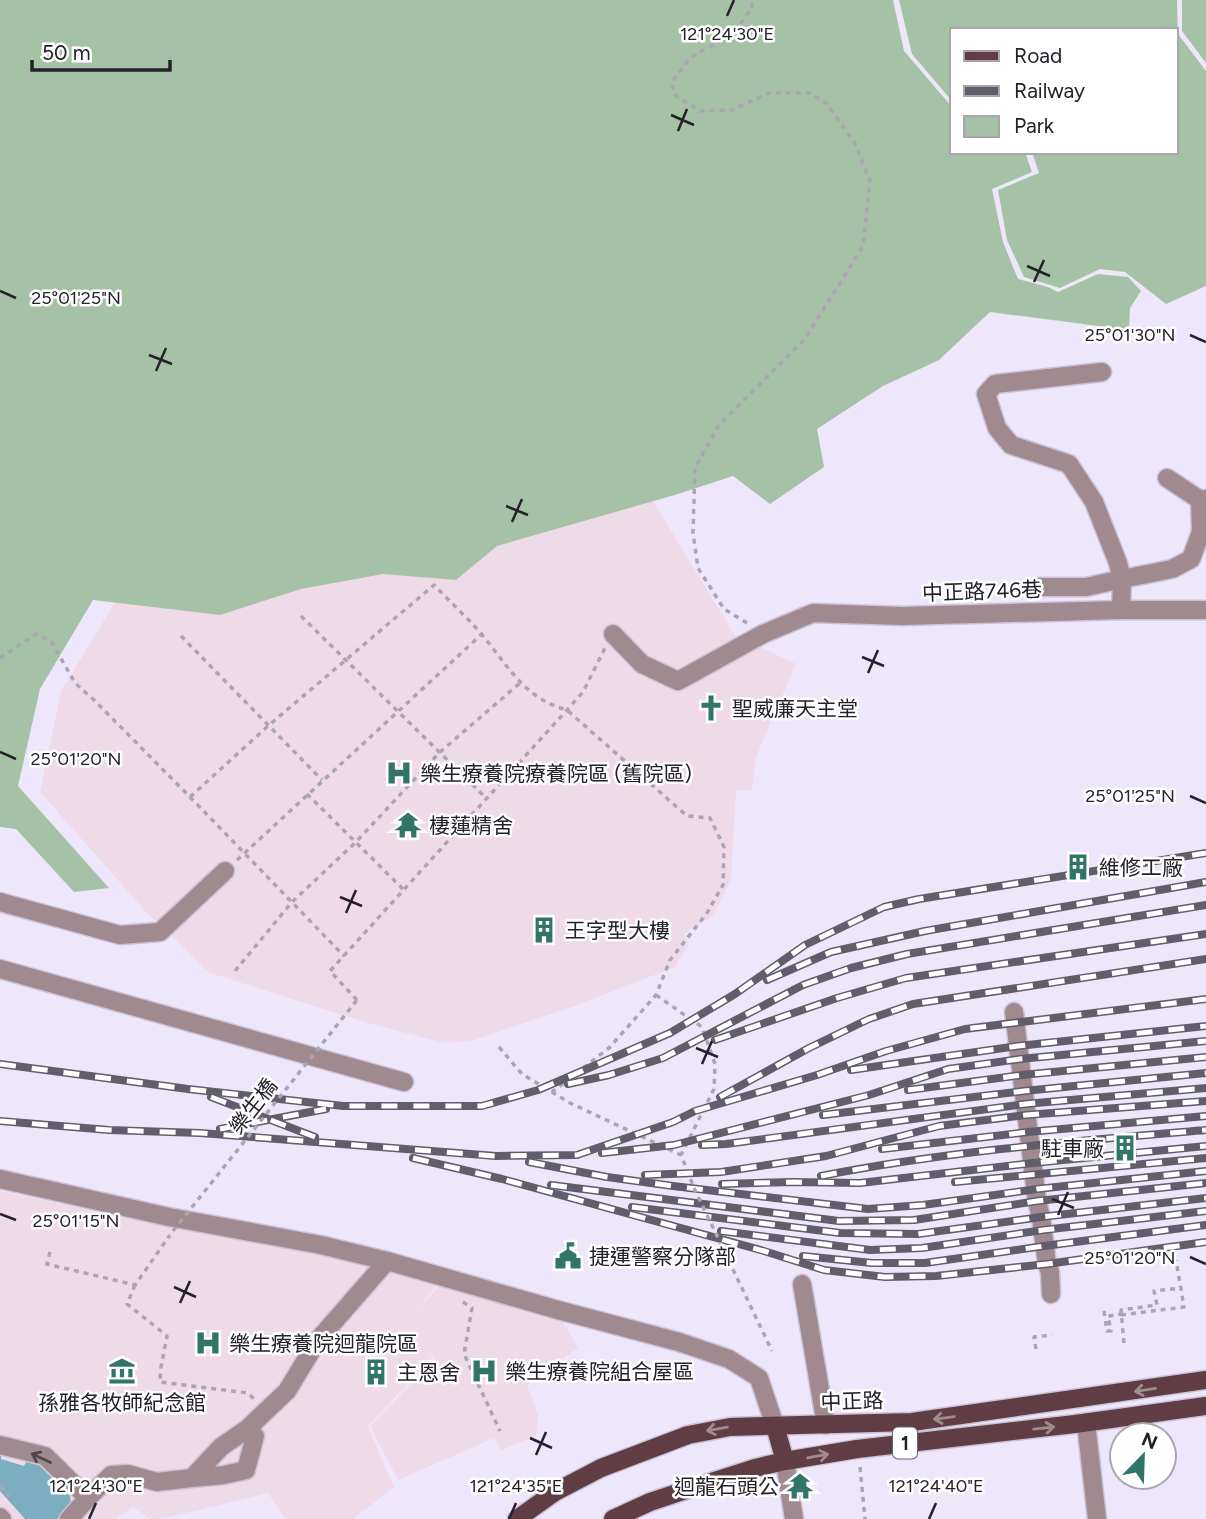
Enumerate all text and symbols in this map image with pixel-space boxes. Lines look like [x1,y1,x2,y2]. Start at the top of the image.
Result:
text: 121°24'30"E [680,23,774,45]
scale bar [32,28,170,72]
legend [950,28,1178,154]
text: 50 m [42,40,91,65]
text: Road [1014,43,1062,68]
text: Railway [1014,78,1085,103]
text: Park [1014,113,1055,138]
text: 25°01'25"N [31,287,121,309]
text: 25°01'30"N [1085,324,1175,346]
street label: 中正路746巷 [921,576,1043,606]
church icon: 聖威廉天主堂 [696,693,726,723]
place label: 聖威廉天主堂 [732,696,858,721]
text: 25°01'20"N [31,748,121,770]
hospital icon: 樂生療養院療養院區 (舊院區) [384,758,414,788]
place label: 樂生療養院療養院區 (舊院區) [420,761,692,786]
text: 25°01'25"N [1085,785,1175,807]
temple icon: 棲蓮精舍 [393,810,423,840]
place label: 棲蓮精舍 [429,813,513,838]
building icon: 維修工廠 [1063,852,1093,882]
place label: 維修工廠 [1099,855,1183,880]
building icon: 王字型大樓 [529,915,559,945]
place label: 王字型大樓 [565,918,670,943]
street label: 樂生橋 [224,1073,282,1139]
building icon: 駐車廠 [1110,1133,1140,1163]
place label: 駐車廠 [1041,1136,1104,1161]
text: 25°01'15"N [32,1210,120,1232]
public building icon: 捷運警察分隊部 [553,1241,583,1271]
place label: 捷運警察分隊部 [589,1244,736,1269]
text: 25°01'20"N [1085,1247,1175,1269]
hospital icon: 樂生療養院迴龍院區 [193,1328,223,1358]
place label: 樂生療養院迴龍院區 [229,1331,418,1356]
museum icon: 孫雅各牧師紀念館 [107,1356,137,1386]
hospital icon: 樂生療養院組合屋區 [469,1356,499,1386]
building icon: 主恩舍 [361,1357,391,1387]
place label: 樂生療養院組合屋區 [505,1359,694,1384]
place label: 主恩舍 [397,1360,460,1385]
one-way arrow [1134,1383,1157,1396]
street label: 中正路 [820,1387,884,1415]
place label: 孫雅各牧師紀念館 [38,1390,206,1415]
one-way arrow [933,1412,956,1425]
one-way arrow [1032,1421,1055,1434]
north arrow [1108,1421,1178,1491]
one-way arrow [706,1423,729,1437]
text: N [1138,1427,1161,1454]
road number: 1 [893,1428,917,1458]
one-way arrow [806,1449,829,1462]
one-way arrow [30,1451,51,1464]
temple icon: 迴龍石頭公 [785,1471,815,1501]
place label: 迴龍石頭公 [674,1474,779,1499]
text: 121°24'30"E [49,1475,143,1497]
text: 121°24'35"E [470,1475,562,1497]
text: 121°24'40"E [888,1475,984,1497]

